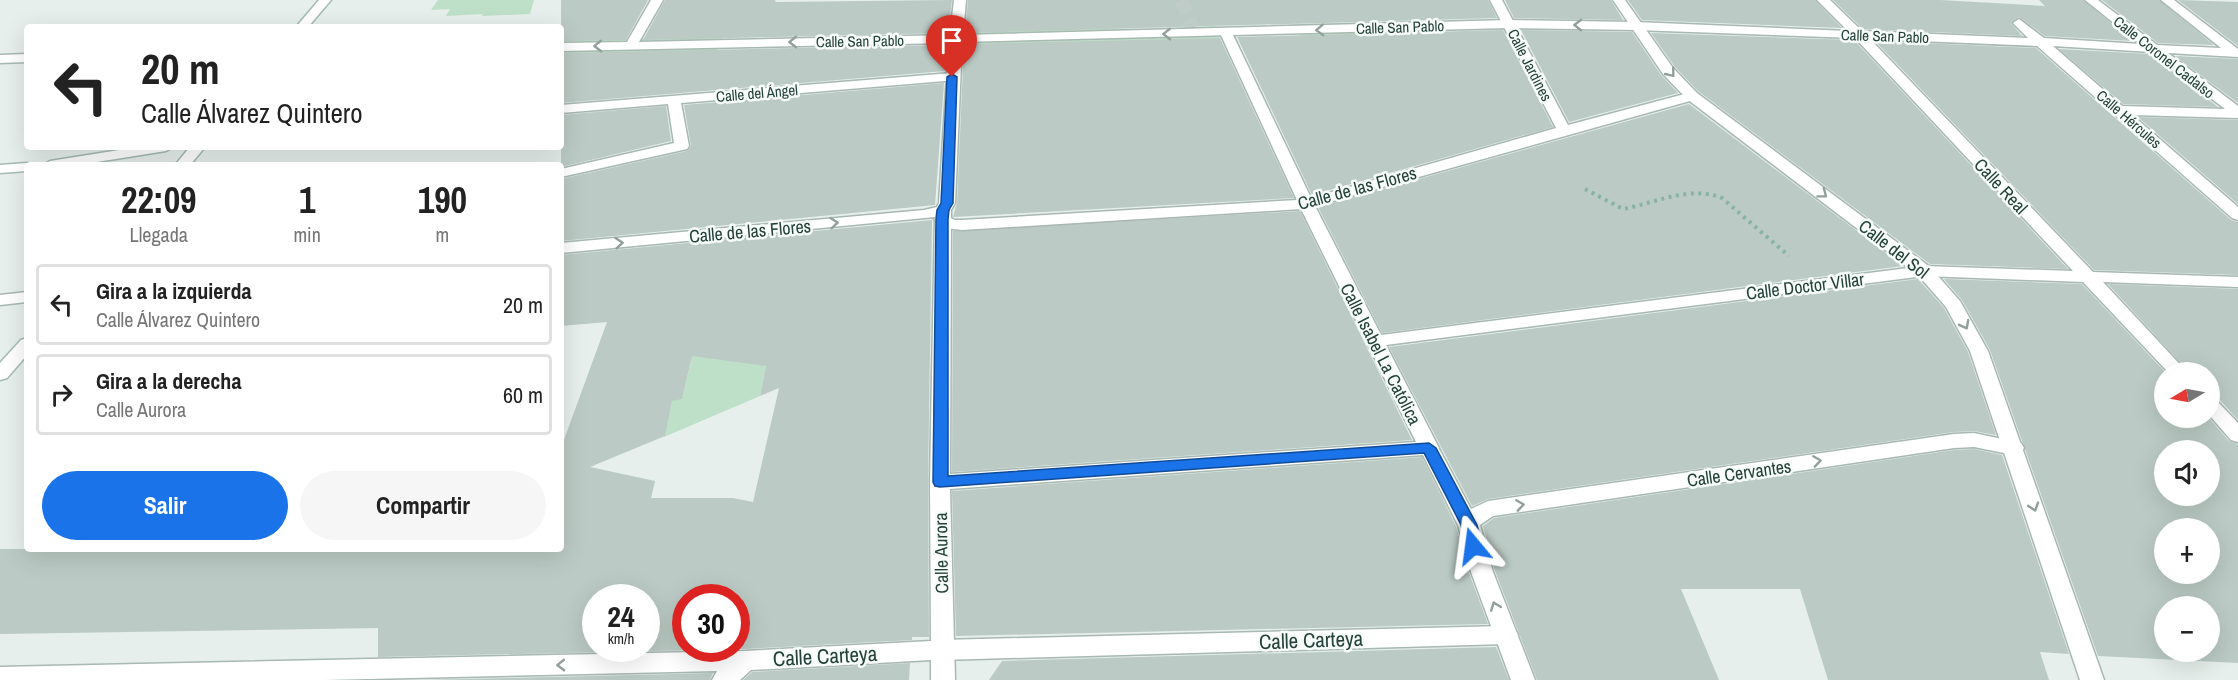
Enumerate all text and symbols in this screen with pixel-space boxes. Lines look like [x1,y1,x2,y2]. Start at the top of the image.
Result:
street label: Calle Coronel Cadalso [2109,11,2219,103]
pin [926,15,977,77]
street label: Calle San Pablo [1356,15,1445,39]
one-way arrow [1573,19,1582,31]
icon: arrive [935,24,968,57]
one-way arrow [1316,24,1325,36]
street label: Calle San Pablo [1841,24,1930,48]
street label: Calle Jardines [1503,25,1557,105]
one-way arrow [1163,28,1172,40]
street label: Calle San Pablo [816,30,904,52]
one-way arrow [788,36,797,48]
one-way arrow [593,40,602,52]
text: 20 m [141,41,220,97]
icon: left [42,48,120,126]
one-way arrow [1663,66,1674,77]
street label: Calle del Ángel [715,79,799,107]
street label: Calle Hércules [2092,85,2166,153]
text: Calle Álvarez Quintero [141,95,363,131]
street label: Calle Real [1969,153,2033,219]
street label: Calle de las Flores [1295,160,1419,216]
text: 22:09 [121,176,196,224]
text: 1 [299,176,315,224]
text: 190 [418,176,467,224]
one-way arrow [1816,187,1827,198]
street label: Calle de las Flores [688,213,812,249]
street label: Calle del Sol [1854,214,1934,284]
one-way arrow [830,217,839,230]
text: Llegada [130,221,188,248]
text: min [293,221,321,248]
text: m [436,221,449,248]
one-way arrow [615,237,624,250]
street label: Calle Doctor Villar [1745,266,1865,306]
text: Gira a la izquierda [96,276,251,306]
street label: Calle Isabel La Católica [1334,279,1428,429]
icon: left [45,288,78,321]
text: 20 m [503,290,543,320]
text: Calle Álvarez Quintero [96,306,260,333]
one-way arrow [1958,319,1969,329]
north arrow [2154,362,2220,428]
map controls [2154,362,2220,662]
text: Gira a la derecha [96,366,241,396]
icon: right [45,378,78,411]
text: 60 m [503,380,543,410]
text: Calle Aurora [96,396,186,423]
button: sound [2154,440,2220,506]
street label: Calle Cervantes [1685,453,1793,493]
one-way arrow [1813,456,1822,468]
button: Salir [42,471,288,540]
button: Compartir [300,471,546,540]
one-way arrow [1516,499,1525,511]
one-way arrow [2027,501,2039,512]
street label: Calle Aurora [928,512,954,594]
position arrow [1441,514,1505,578]
button: + [2154,518,2220,584]
speed limit sign: 30 [672,584,750,662]
text: 24 [607,596,635,636]
button: − [2154,596,2220,662]
one-way arrow [1489,601,1502,612]
street label: Calle Carteya [1258,624,1364,656]
text: km/h [608,628,634,649]
street label: Calle Carteya [772,639,878,673]
one-way arrow [556,659,565,671]

